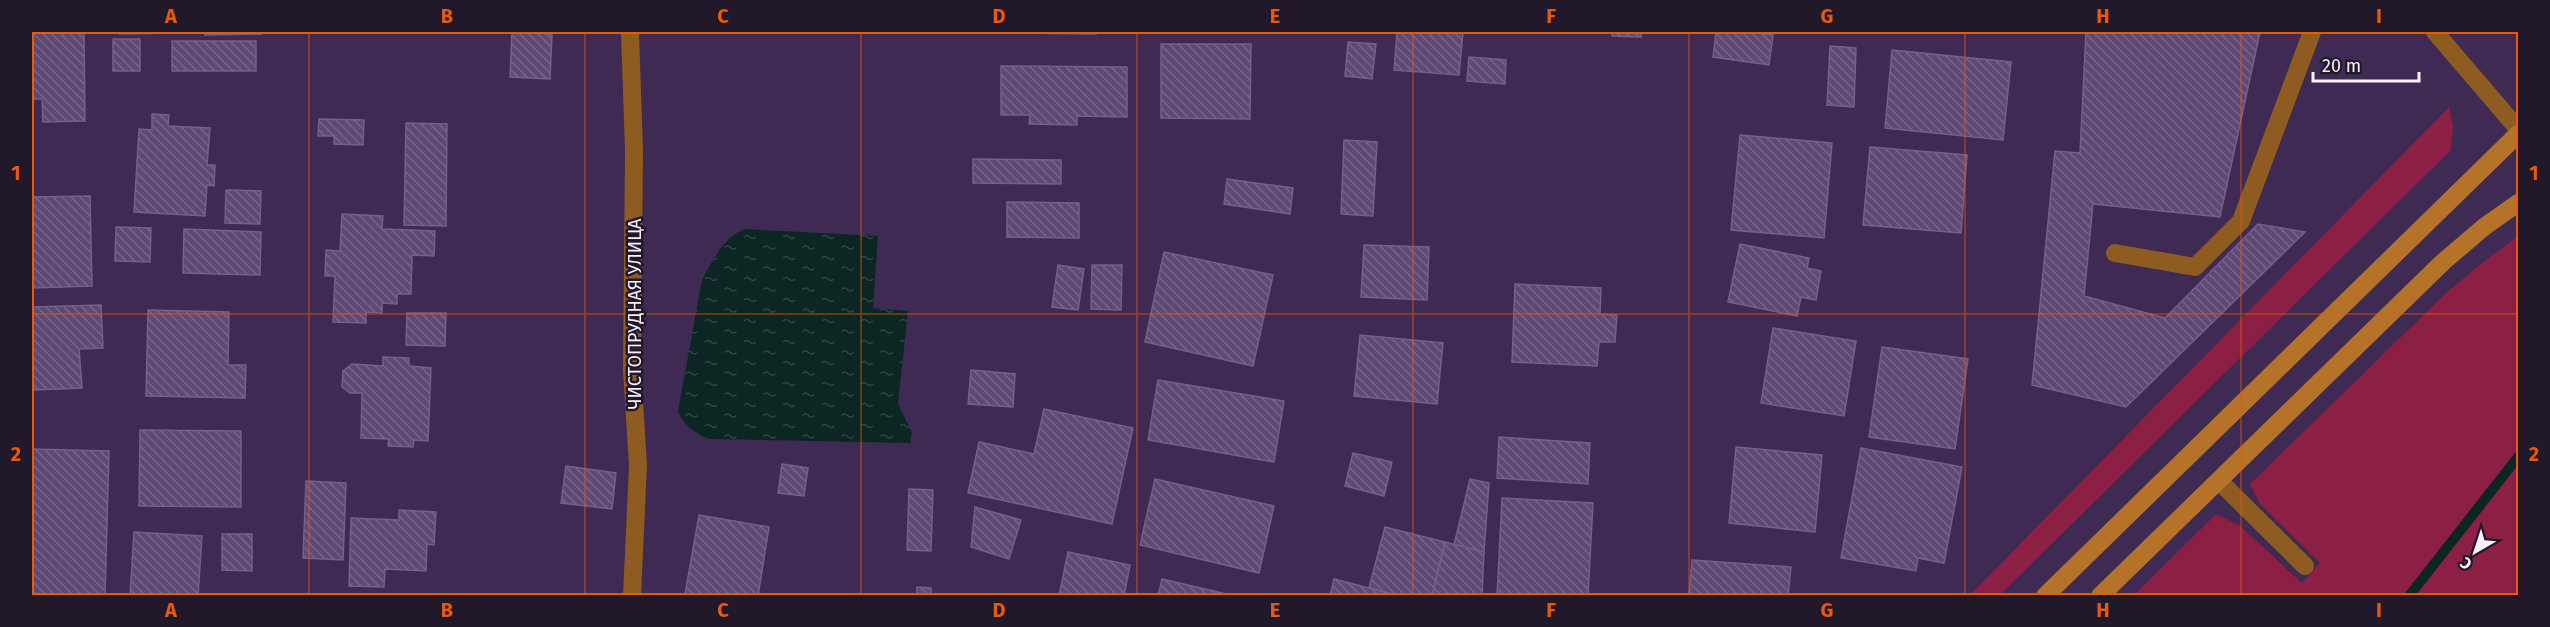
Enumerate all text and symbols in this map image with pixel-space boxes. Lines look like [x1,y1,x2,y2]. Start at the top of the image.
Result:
text: A [164,4,178,28]
text: B [441,4,453,28]
text: C [717,4,729,28]
text: D [992,4,1006,28]
text: E [1270,4,1280,28]
text: F [1546,4,1556,28]
text: G [1821,4,1833,28]
text: H [2096,4,2110,28]
text: I [2376,4,2382,28]
scale bar [2313,45,2420,83]
text: 20 m [2322,55,2361,77]
text: 1 [11,161,21,185]
text: 1 [2529,161,2539,185]
street label: ЧИСТОПРУДНАЯ УЛИЦА [624,218,646,409]
text: 2 [11,442,21,466]
text: 2 [2529,442,2539,466]
north arrow [2445,522,2505,582]
text: С [2456,552,2475,574]
text: A [164,598,178,622]
text: B [441,598,453,622]
text: C [717,598,729,622]
text: D [992,598,1006,622]
text: E [1270,598,1280,622]
text: F [1546,598,1556,622]
text: G [1821,598,1833,622]
text: H [2096,598,2110,622]
text: I [2376,598,2382,622]

